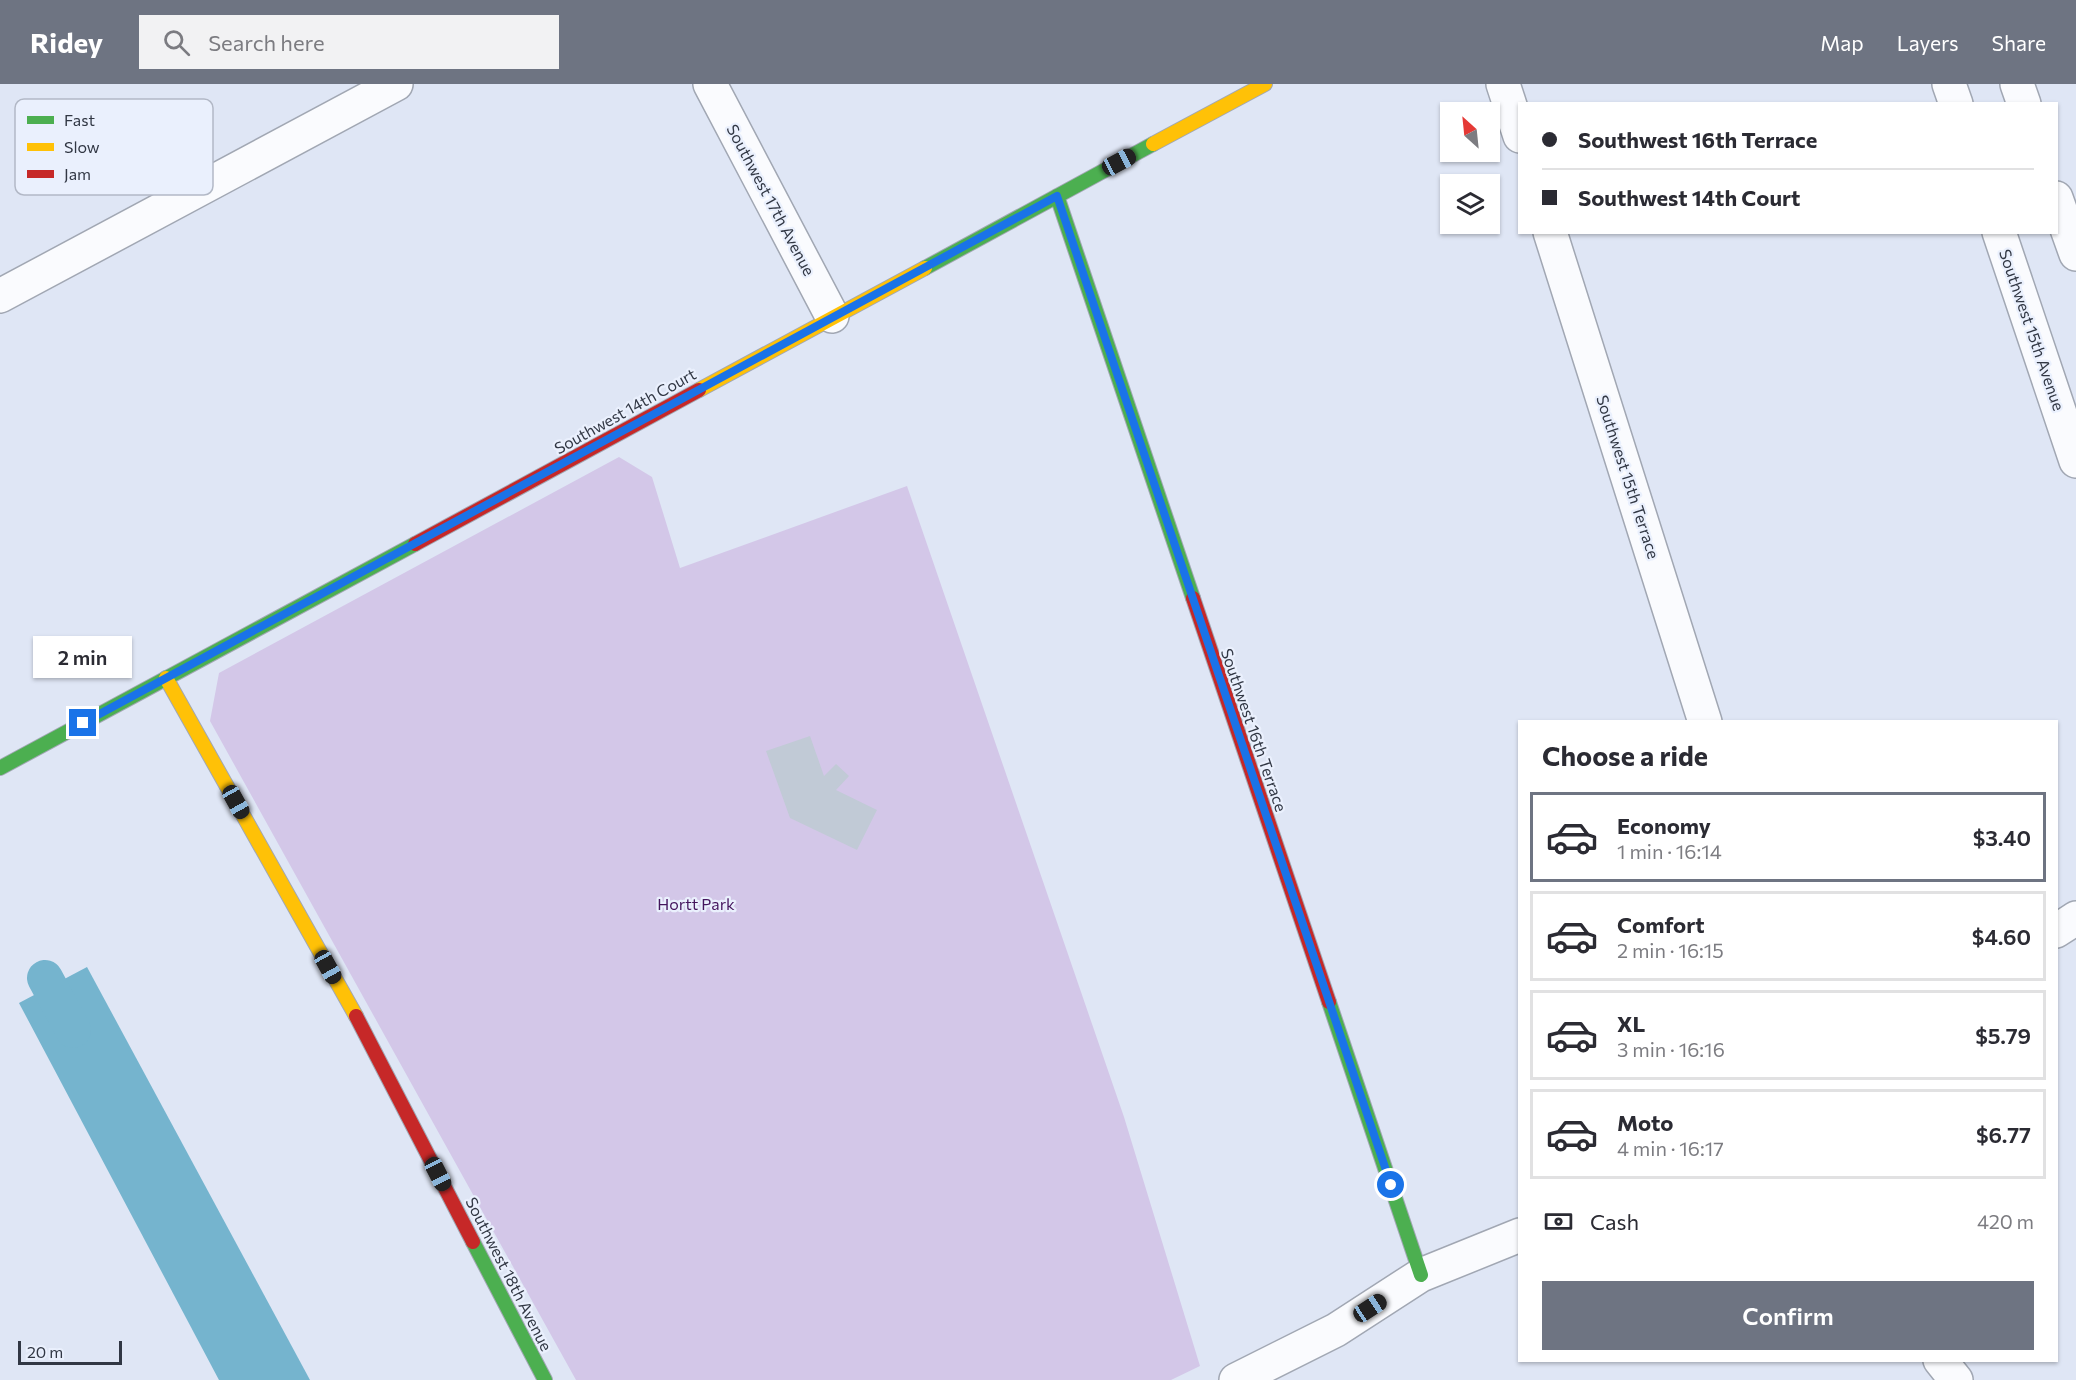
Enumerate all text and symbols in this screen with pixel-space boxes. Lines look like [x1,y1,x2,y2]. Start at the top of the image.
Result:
search box [139,15,559,69]
text: Ridey [30,25,103,59]
icon: search [160,26,193,59]
text: Search here [208,29,325,56]
text: Map [1820,30,1864,55]
text: Layers [1897,30,1959,55]
text: Share [1992,30,2046,55]
legend [15,99,213,195]
north arrow [1440,102,1500,162]
map controls [1440,102,1500,234]
text: Fast [64,110,95,129]
street label: Southwest 17th Avenue [723,121,819,279]
text: Southwest 16th Terrace [1578,126,1817,153]
text: Slow [64,137,100,156]
car [1099,146,1139,178]
text: Jam [64,164,91,183]
button: layers [1440,174,1500,234]
text: Southwest 14th Court [1578,184,1800,211]
street label: Southwest 15th Avenue [1996,247,2069,413]
street label: Southwest 14th Court [551,364,699,457]
street label: Southwest 15th Terrace [1593,393,1664,561]
callout: 2 min [34,636,132,678]
text: 2 min [58,645,107,669]
street label: Southwest 16th Terrace [1218,646,1291,814]
route end [69,709,96,736]
text: Choose a ride [1542,739,1708,772]
car [219,782,253,822]
icon: car [1545,810,1599,864]
text: Economy [1617,812,1711,839]
text: $3.40 [1973,824,2031,851]
text: 1 min · 16:14 [1617,839,1722,863]
park label: Hortt Park [657,894,735,913]
icon: car [1545,909,1599,963]
text: Comfort [1617,911,1705,938]
text: $4.60 [1972,923,2031,950]
text: 2 min · 16:15 [1617,938,1724,962]
car [311,947,345,987]
icon: car [1545,1008,1599,1062]
text: XL [1617,1010,1645,1037]
text: $5.79 [1975,1022,2031,1049]
text: 3 min · 16:16 [1617,1037,1725,1061]
icon: car [1545,1107,1599,1161]
text: Moto [1617,1109,1673,1136]
text: $6.77 [1976,1121,2031,1148]
text: 4 min · 16:17 [1617,1136,1724,1160]
car [422,1154,454,1194]
route start [1377,1171,1404,1198]
street label: Southwest 18th Avenue [462,1194,556,1354]
icon: cash [1542,1205,1575,1238]
text: Cash [1590,1208,1639,1235]
text: 420 m [1977,1209,2034,1233]
button: Confirm [1542,1281,2034,1350]
car [1350,1291,1390,1325]
scale bar [18,1338,122,1366]
text: 20 m [27,1342,63,1361]

